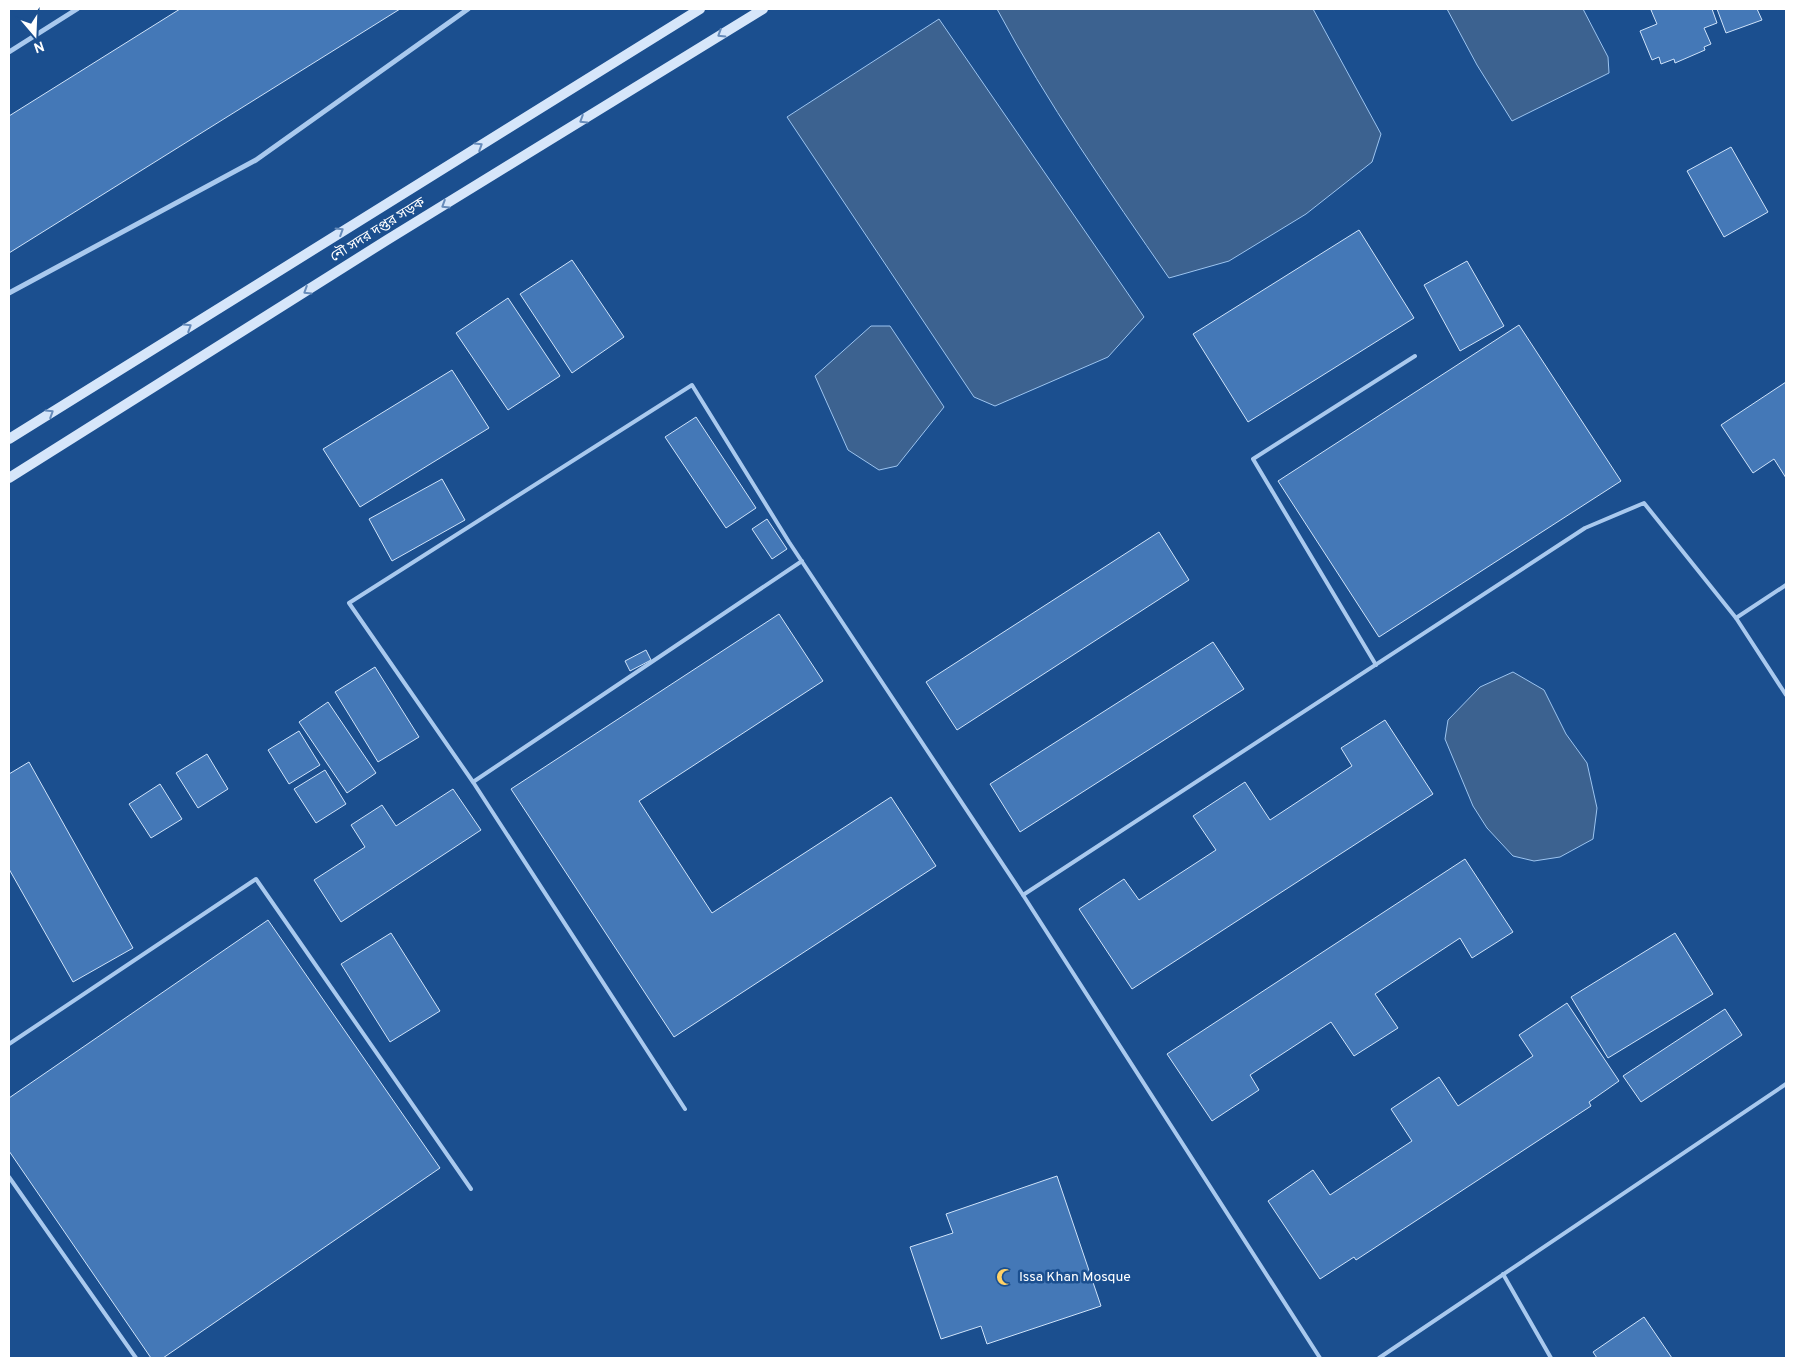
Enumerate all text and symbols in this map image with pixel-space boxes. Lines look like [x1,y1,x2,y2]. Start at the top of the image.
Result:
north arrow [10,10,60,60]
one-way arrow [718,28,727,38]
text: N [31,36,46,56]
one-way arrow [579,113,588,123]
one-way arrow [473,142,482,152]
street label: নৌ সদর দপ্তর সড়ক [327,193,429,266]
one-way arrow [441,199,450,208]
one-way arrow [335,228,344,238]
one-way arrow [303,285,312,294]
one-way arrow [182,324,191,333]
one-way arrow [45,410,54,420]
mosque icon: Issa Khan Mosque [995,1267,1015,1287]
place label: Issa Khan Mosque [1019,1269,1131,1286]

